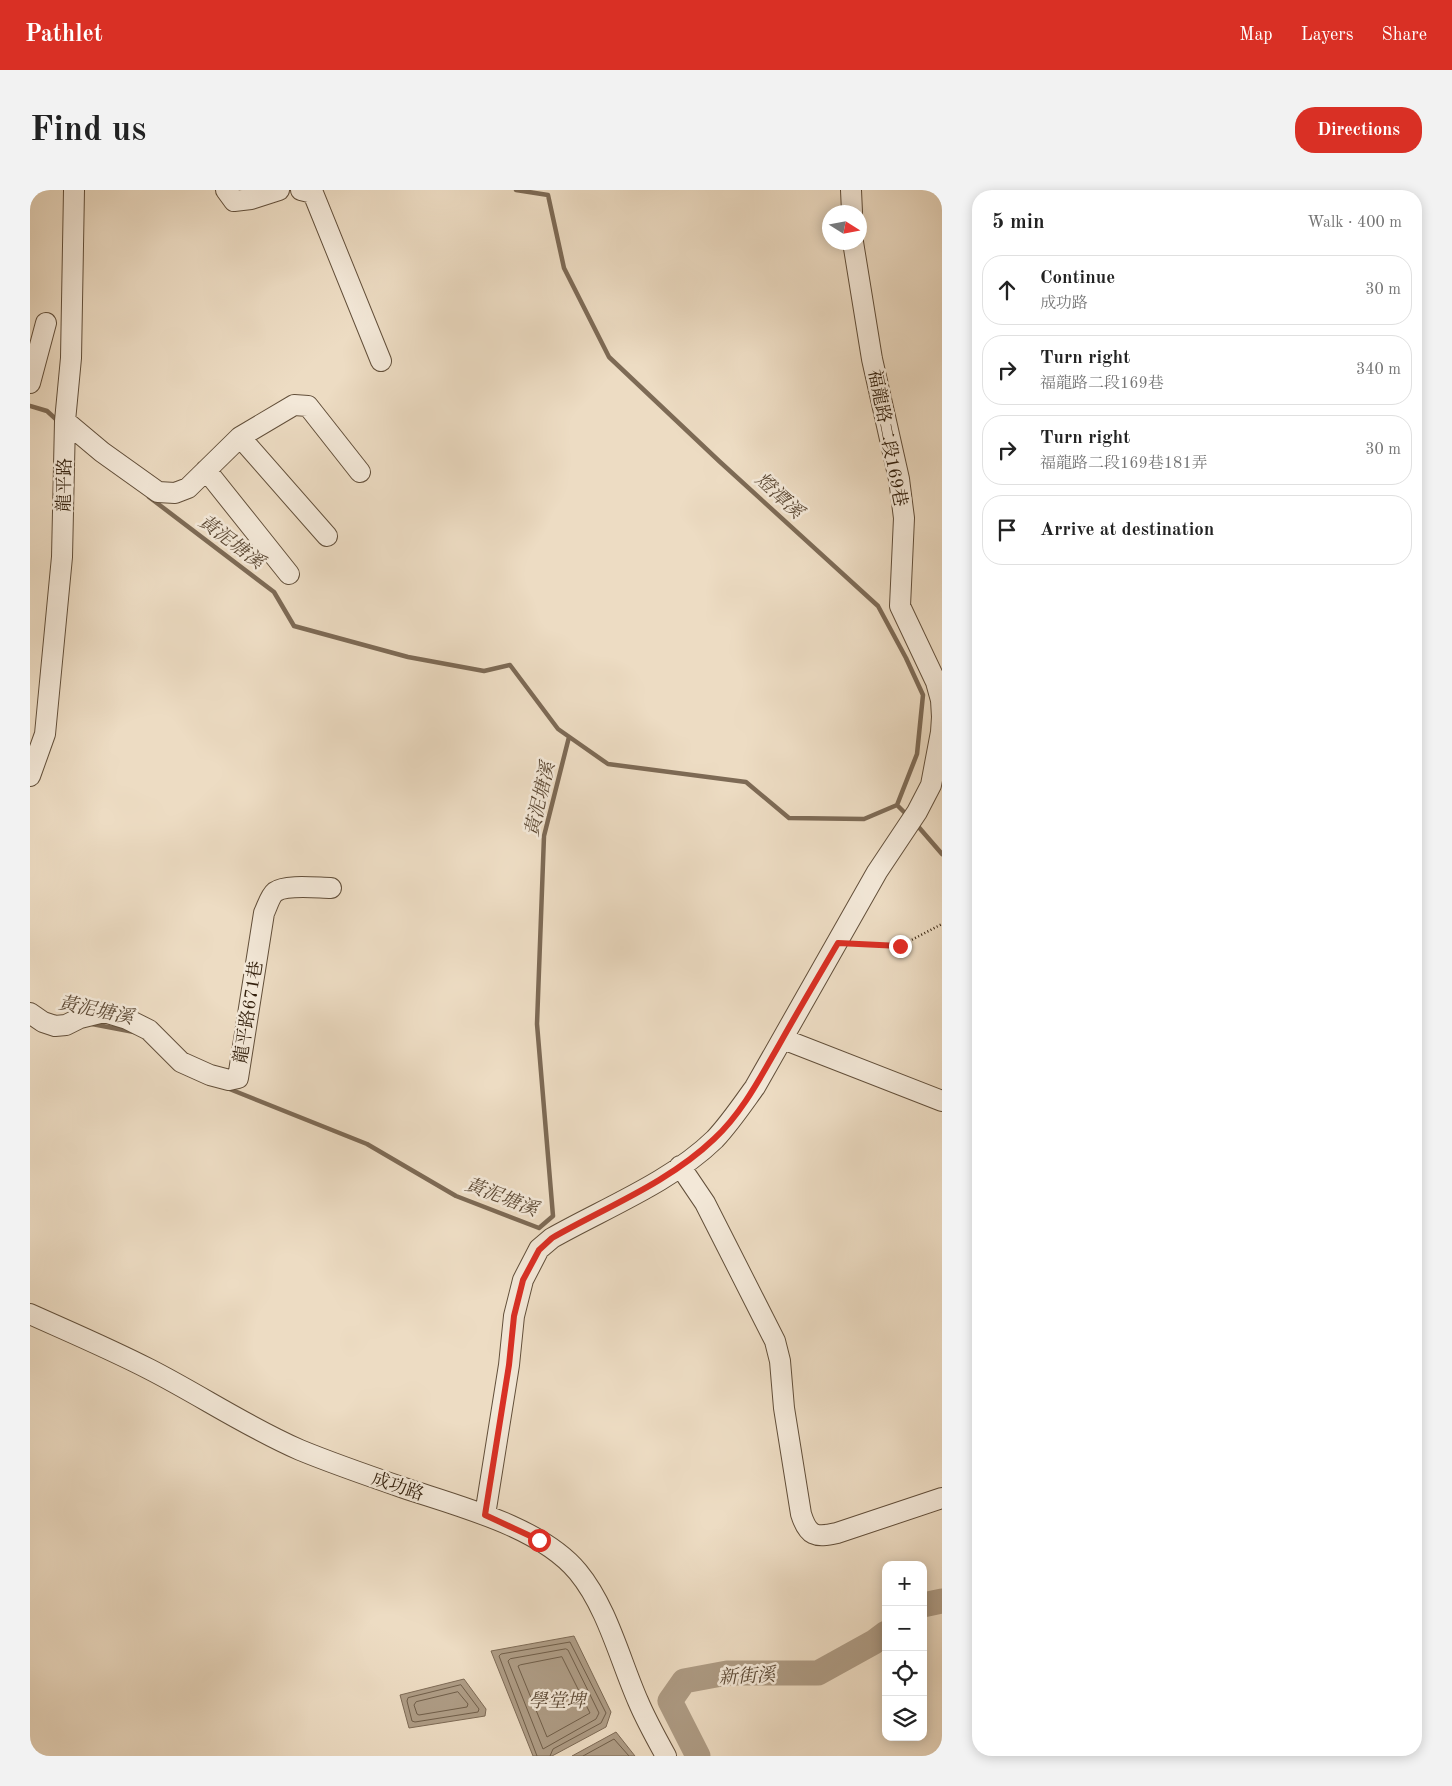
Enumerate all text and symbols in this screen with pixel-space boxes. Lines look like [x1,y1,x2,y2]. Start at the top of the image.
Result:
text: Pathlet [25,23,103,47]
text: Map [1239,26,1273,44]
text: Layers [1301,26,1353,44]
text: Share [1381,26,1427,44]
button: Directions [1295,107,1422,153]
text: Find us [30,113,146,148]
north arrow [822,205,867,250]
text: 5 min [992,212,1045,233]
text: Walk · 400 m [1307,215,1402,231]
text: Continue [1040,269,1115,288]
icon: ahead [993,276,1021,304]
text: 30 m [1365,282,1401,298]
text: 成功路 [1040,296,1088,312]
text: Turn right [1040,349,1130,368]
icon: right [993,356,1021,384]
text: 340 m [1356,362,1401,378]
street label: 福龍路二段169巷 [865,368,911,508]
text: 福龍路二段169巷 [1040,376,1164,392]
text: Turn right [1040,429,1130,448]
icon: right [993,436,1021,464]
text: 30 m [1365,442,1401,458]
text: 福龍路二段169巷181弄 [1040,456,1208,472]
street label: 龍平路 [54,458,74,512]
water label: 燈潭溪 [751,469,808,525]
water label: 黃泥塘溪 [194,510,270,575]
icon: arrive [993,516,1021,544]
text: Arrive at destination [1040,521,1214,540]
water label: 黃泥塘溪 [521,758,560,839]
route end [889,935,912,958]
street label: 龍平路671巷 [230,959,266,1065]
water label: 黃泥塘溪 [56,991,137,1029]
water label: 黃泥塘溪 [462,1173,543,1222]
street label: 成功路 [369,1468,427,1504]
route start [528,1529,551,1552]
map controls [882,1561,927,1741]
button: + [882,1561,927,1606]
button: − [882,1606,927,1651]
button: locate [882,1651,927,1696]
water label: 新街溪 [718,1663,778,1688]
water label: 學堂埤 [528,1691,588,1712]
button: layers [882,1696,927,1741]

